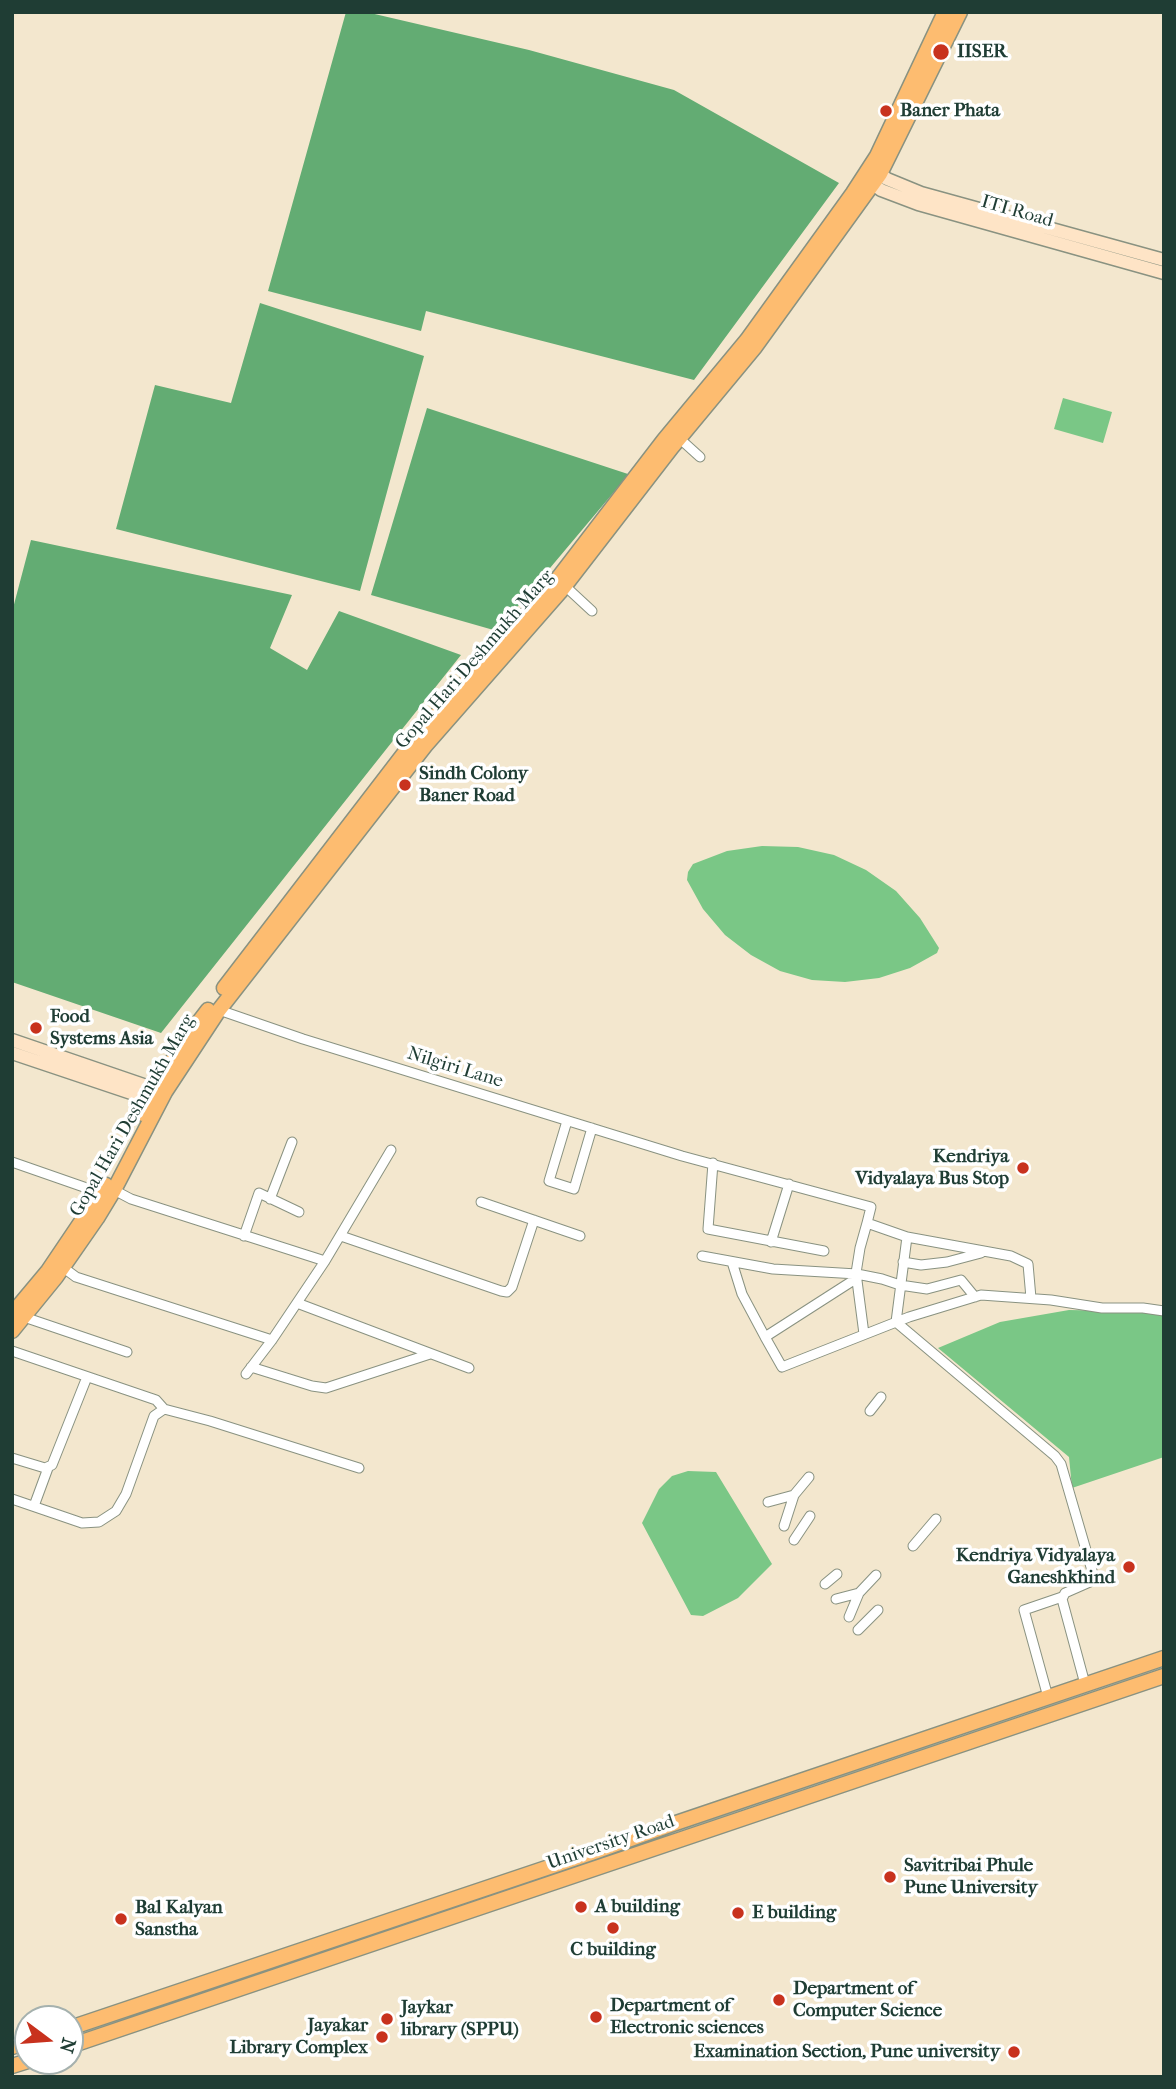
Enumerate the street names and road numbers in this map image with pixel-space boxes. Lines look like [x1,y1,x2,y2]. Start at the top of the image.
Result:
street label: ITI Road [978,191,1056,233]
street label: Gopal Hari Deshmukh Marg [391,566,559,754]
street label: Gopal Hari Deshmukh Marg [66,1011,200,1221]
street label: Nilgiri Lane [404,1043,506,1093]
street label: University Road [544,1810,678,1876]

